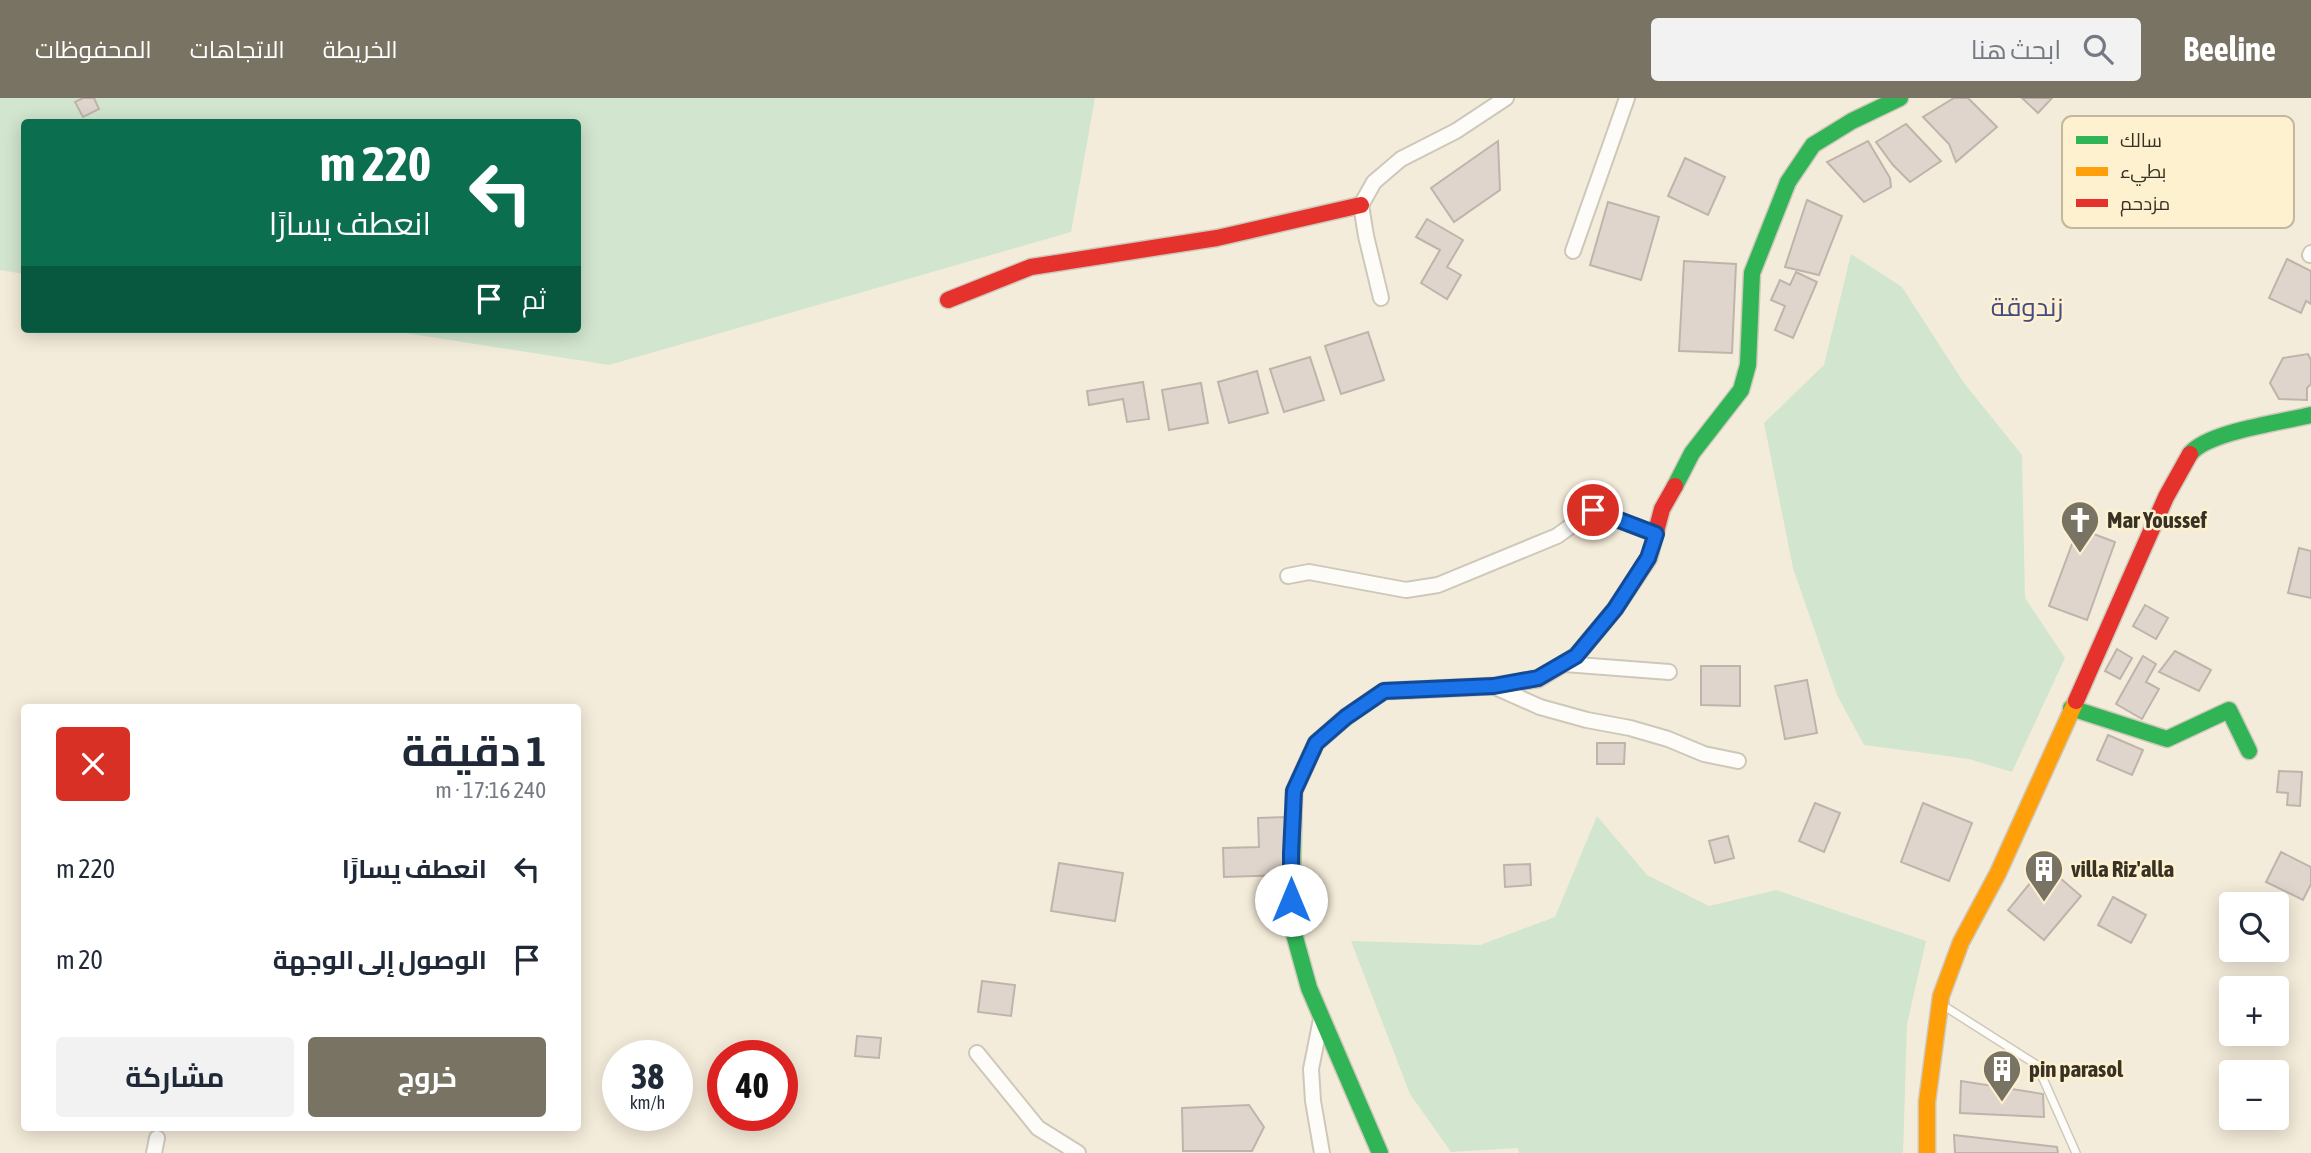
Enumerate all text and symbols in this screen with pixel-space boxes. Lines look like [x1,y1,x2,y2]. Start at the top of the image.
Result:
search box [1651,18,2141,81]
icon: search [2079,30,2117,68]
text: Beeline [2183,30,2276,68]
text: ابحث هنا [1971,35,2061,65]
text: المحفوظات [35,36,152,63]
text: الاتجاهات [190,36,285,63]
text: الخريطة [323,36,398,63]
legend [2062,116,2294,228]
text: سالك [2120,129,2162,151]
text: 220 m [320,135,431,191]
icon: left [455,147,546,238]
text: بطيء [2120,160,2166,186]
text: مزدحم [2120,192,2170,217]
text: انعطف يسارًا [269,205,431,242]
icon: arrive [470,280,508,318]
text: ثم [522,285,546,315]
district label: زندوقة [1991,292,2063,322]
pin [1563,480,1623,540]
icon: arrive [1574,491,1612,529]
church icon: Mar Youssef [2059,499,2101,554]
place label: Mar Youssef [2107,507,2207,533]
button: close [56,727,130,801]
text: 1 دقيقة [402,727,546,775]
text: 240 m · 17:16 [435,777,546,803]
building icon: villa Riz'alla [2023,848,2065,903]
icon: left [508,850,546,888]
text: 220 m [56,854,115,884]
text: انعطف يسارًا [342,854,487,884]
place label: villa Riz'alla [2071,856,2175,882]
position arrow [1254,863,1328,937]
map controls [2219,892,2289,1130]
button: search [2219,892,2289,962]
icon: arrive [508,941,546,979]
text: 20 m [56,945,103,975]
text: الوصول إلى الوجهة [273,945,487,975]
button: + [2219,976,2289,1046]
button: مشاركة [56,1037,294,1117]
button: خروج [308,1037,546,1117]
speed limit sign: 40 [707,1040,798,1131]
building icon: pin parasol [1981,1048,2023,1103]
text: 38 [631,1056,664,1096]
place label: pin parasol [2029,1056,2124,1082]
button: − [2219,1060,2289,1130]
text: km/h [630,1092,665,1113]

